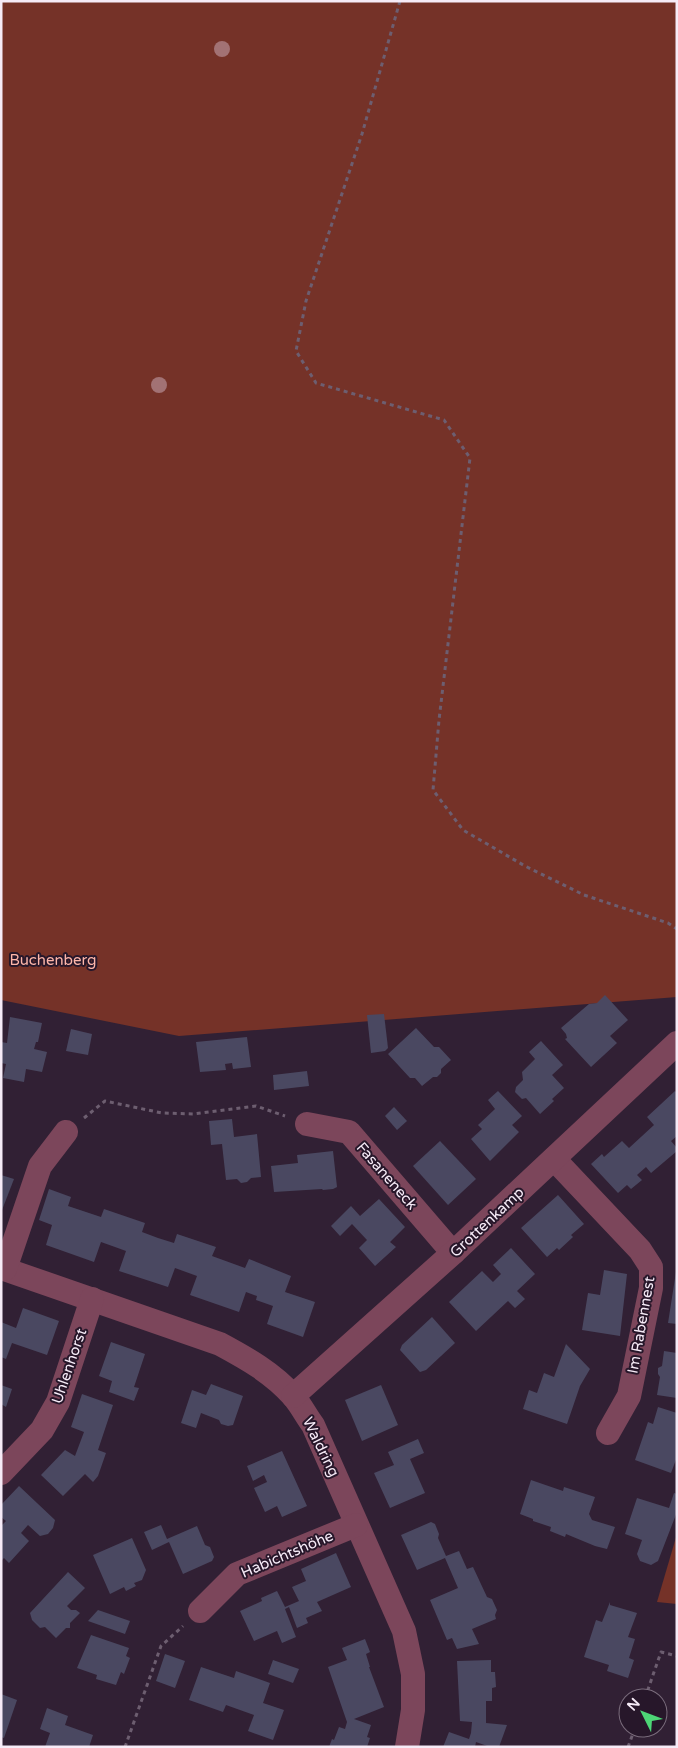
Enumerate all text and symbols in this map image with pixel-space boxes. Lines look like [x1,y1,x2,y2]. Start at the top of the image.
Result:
park label: Buchenberg [9,951,97,969]
street label: Fasaneneck [353,1139,421,1213]
street label: Grottenkamp [446,1183,528,1261]
street label: Im Rabennest [624,1275,658,1375]
street label: Uhlenhorst [48,1326,90,1406]
street label: Waldring [299,1414,343,1480]
street label: Habichtshöhe [238,1526,336,1582]
north arrow [618,1688,668,1738]
text: N [624,1695,644,1715]

